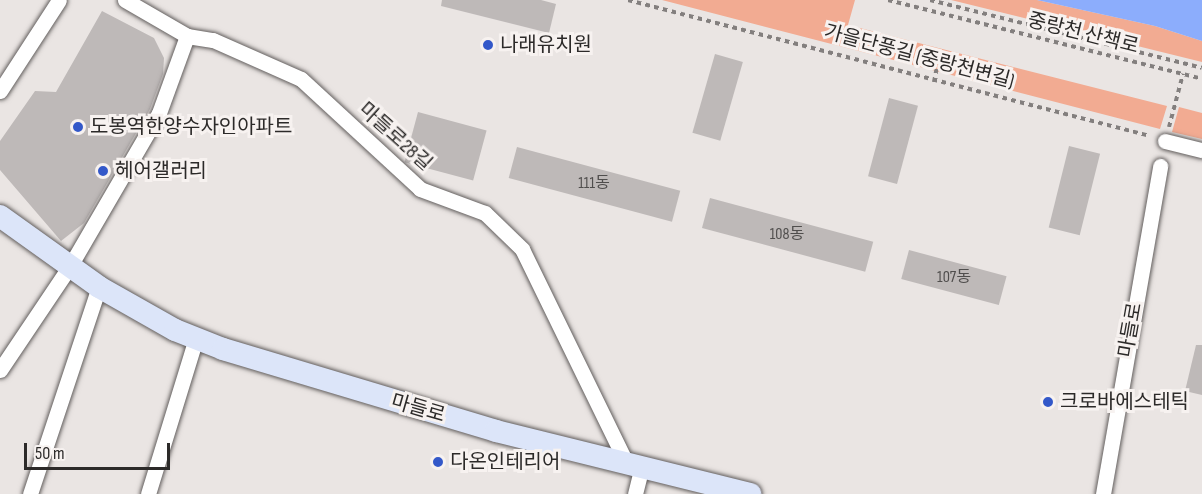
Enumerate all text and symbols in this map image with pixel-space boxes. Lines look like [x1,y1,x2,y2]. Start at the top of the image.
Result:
street label: 중랑천 산책로 [1025,9,1141,59]
street label: 가을단풍길 (중랑천변길) [821,20,1017,94]
place label: 나래유치원 [500,33,592,57]
marker: 나래유치원 [481,38,495,52]
street label: 마들로28길 [353,98,437,176]
place label: 도봉역한양수자인아파트 [90,115,292,139]
marker: 도봉역한양수자인아파트 [71,120,85,134]
place label: 헤어갤러리 [115,159,207,183]
marker: 헤어갤러리 [96,164,110,178]
house number: 111동 [578,174,610,194]
house number: 108동 [770,225,804,245]
house number: 107동 [937,268,971,288]
street label: 마들로 [1114,301,1148,359]
street label: 마들로 [388,390,448,428]
place label: 크로바에스테틱 [1060,390,1189,414]
marker: 크로바에스테틱 [1041,395,1055,409]
scale bar [27,431,172,469]
text: 50 m [35,443,65,464]
place label: 다온인테리어 [450,450,560,474]
marker: 다온인테리어 [431,455,445,469]

